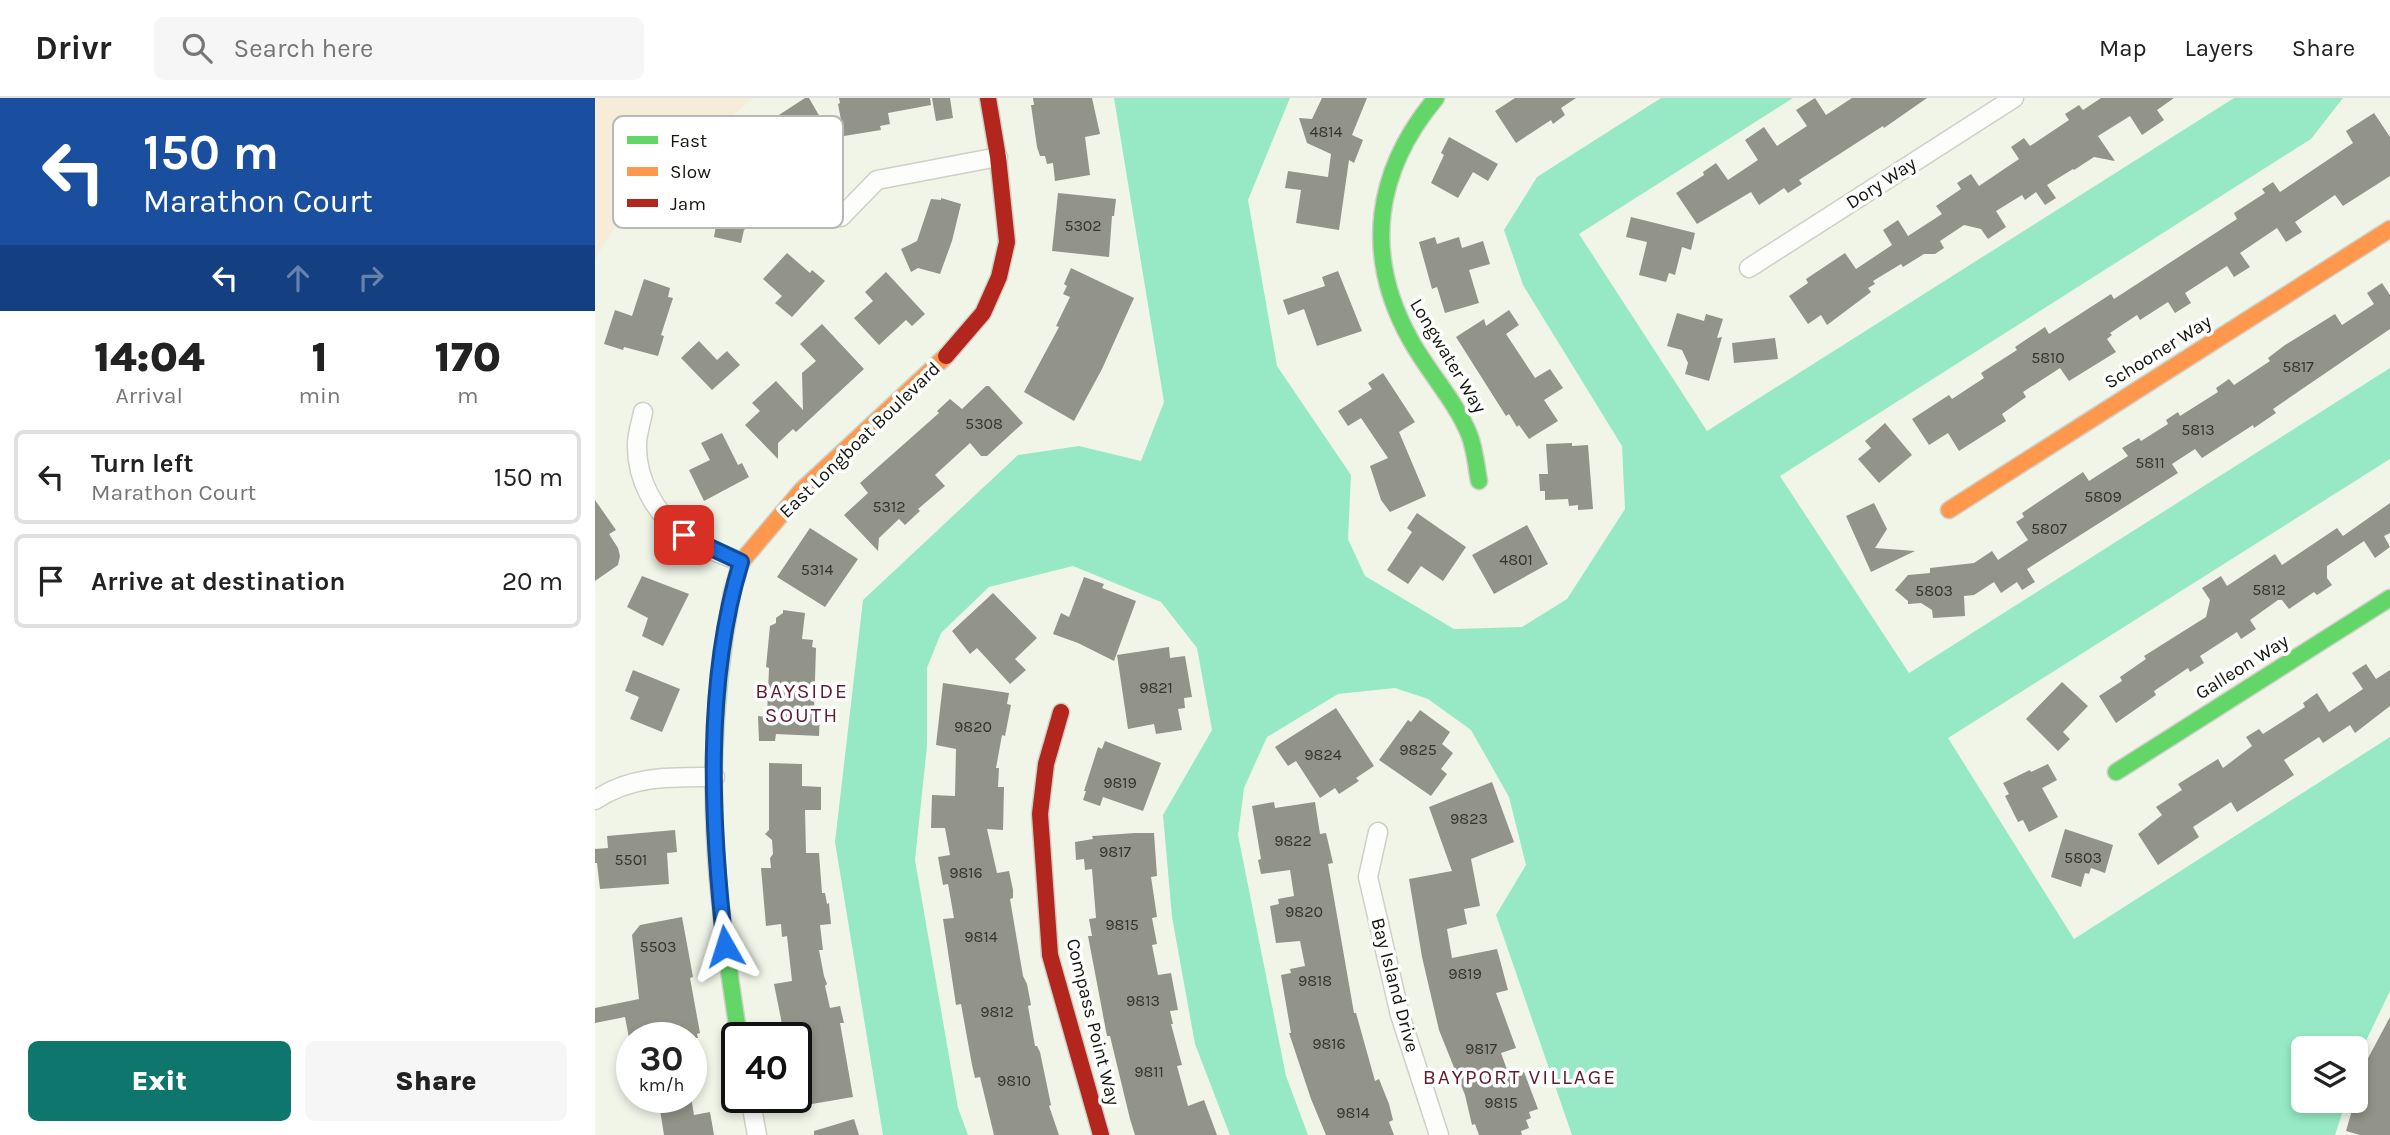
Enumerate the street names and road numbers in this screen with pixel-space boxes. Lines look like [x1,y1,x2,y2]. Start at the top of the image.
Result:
street label: Dory Way [1842,152,1920,214]
street label: Longwater Way [1405,295,1491,417]
street label: Schooner Way [2101,310,2216,394]
street label: East Longboat Boulevard [775,357,945,523]
street label: Galleon Way [2192,630,2293,704]
street label: Bay Island Drive [1366,915,1424,1055]
street label: Compass Point Way [1062,936,1124,1108]

